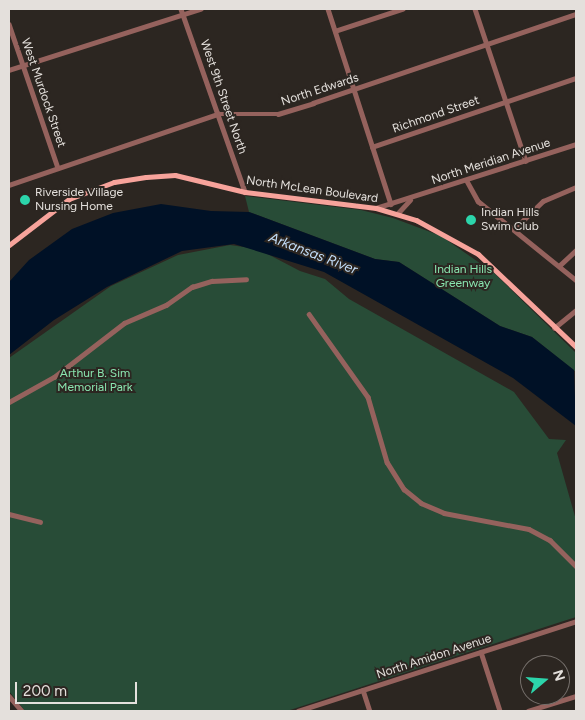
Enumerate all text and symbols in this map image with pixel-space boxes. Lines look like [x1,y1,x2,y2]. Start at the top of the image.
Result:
street label: West Murdock Street [18,37,68,149]
street label: West 9th Street North [197,38,249,156]
street label: North Edwards [279,71,361,109]
street label: Richmond Street [391,93,481,137]
street label: North Meridian Avenue [430,136,552,188]
street label: North McLean Boulevard [245,174,379,206]
place label: Riverside Village Nursing Home [35,186,123,214]
marker: Riverside Village Nursing Home [19,194,31,206]
place label: Indian Hills Swim Club [481,206,539,234]
marker: Indian Hills Swim Club [465,214,477,226]
water label: Arkansas River [266,229,360,279]
park label: Indian Hills Greenway [434,263,492,291]
park label: Arthur B. Sim Memorial Park [57,367,133,395]
street label: North Amidon Avenue [375,632,493,682]
north arrow [520,655,570,705]
text: N [549,668,569,683]
scale bar [18,672,140,704]
text: 200 m [23,682,67,700]

